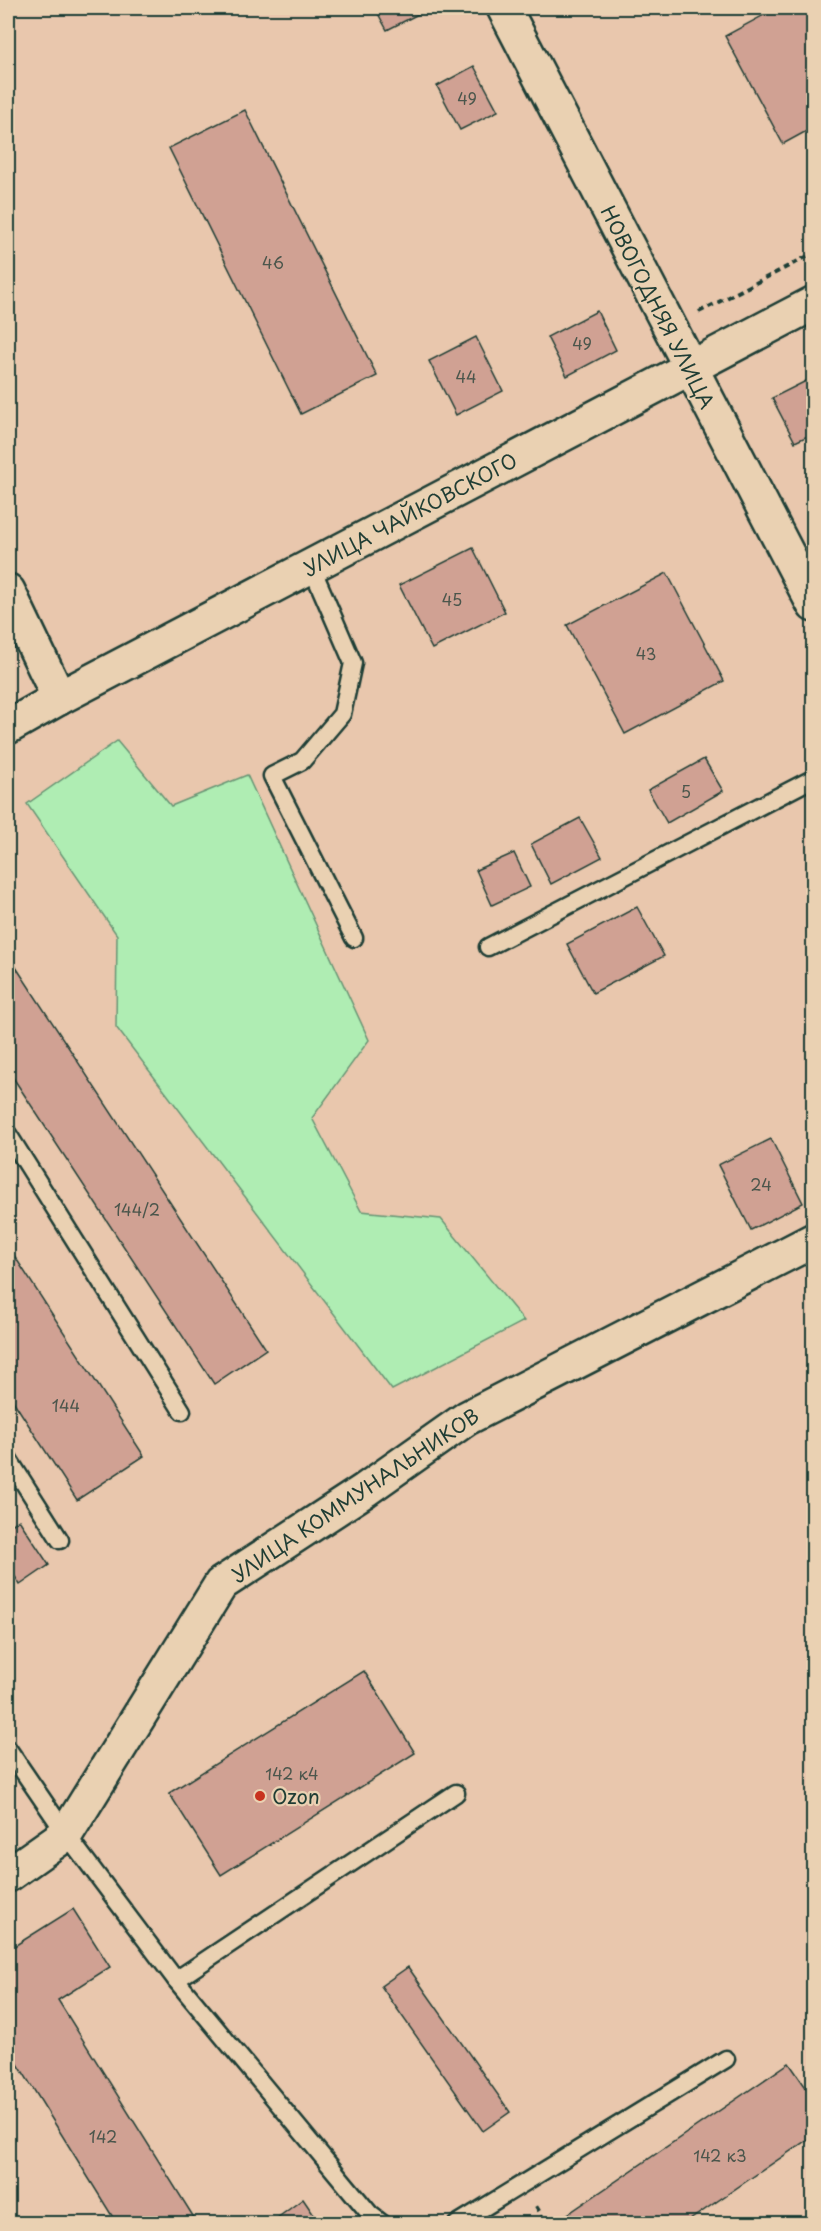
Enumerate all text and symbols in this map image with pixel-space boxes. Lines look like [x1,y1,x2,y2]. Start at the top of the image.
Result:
house number: 49 [457,86,477,110]
street label: НОВОГОДНЯЯ УЛИЦА [594,200,722,414]
house number: 46 [262,250,284,274]
house number: 49 [572,331,592,355]
house number: 44 [455,364,477,388]
street label: УЛИЦА ЧАЙКОВСКОГО [298,445,522,583]
house number: 45 [442,587,462,611]
house number: 43 [636,641,656,665]
house number: 5 [681,779,691,803]
house number: 24 [750,1172,772,1196]
house number: 144/2 [114,1197,160,1221]
house number: 144 [52,1393,80,1417]
street label: УЛИЦА КОММУНАЛЬНИКОВ [225,1401,485,1589]
house number: 142 к4 [265,1761,319,1785]
place label: Ozon [272,1781,320,1811]
marker: Ozon [253,1789,267,1803]
house number: 142 [89,2124,117,2148]
house number: 142 к3 [693,2143,747,2167]

